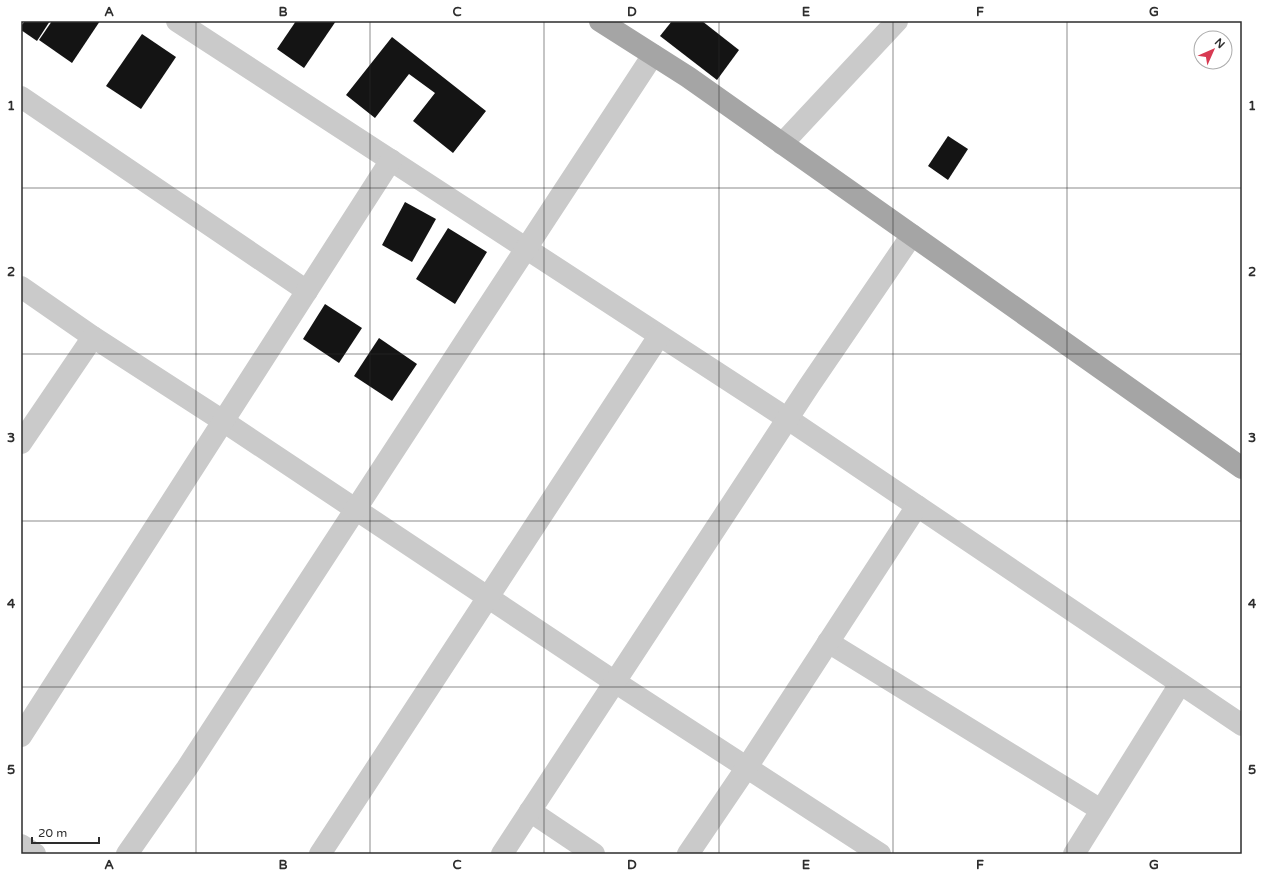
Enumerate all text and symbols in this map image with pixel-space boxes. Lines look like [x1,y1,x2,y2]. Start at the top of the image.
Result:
text: A [104,4,114,20]
text: B [278,4,288,20]
text: C [452,4,462,20]
text: D [627,4,637,20]
text: E [802,4,810,20]
text: F [976,4,984,20]
text: G [1149,4,1159,20]
north arrow [1193,30,1233,70]
text: N [1212,36,1227,51]
text: 1 [7,98,15,114]
text: 1 [1248,98,1256,114]
text: 2 [7,264,15,280]
text: 2 [1248,264,1256,280]
text: 3 [7,430,15,446]
text: 3 [1248,430,1256,446]
text: 4 [7,596,16,612]
text: 4 [1248,596,1257,612]
text: 5 [7,762,15,778]
text: 5 [1248,762,1256,778]
scale bar [32,819,99,845]
text: 20 m [38,826,67,840]
text: A [104,857,114,873]
text: B [278,857,288,873]
text: C [452,857,462,873]
text: D [627,857,637,873]
text: E [802,857,810,873]
text: F [976,857,984,873]
text: G [1149,857,1159,873]

